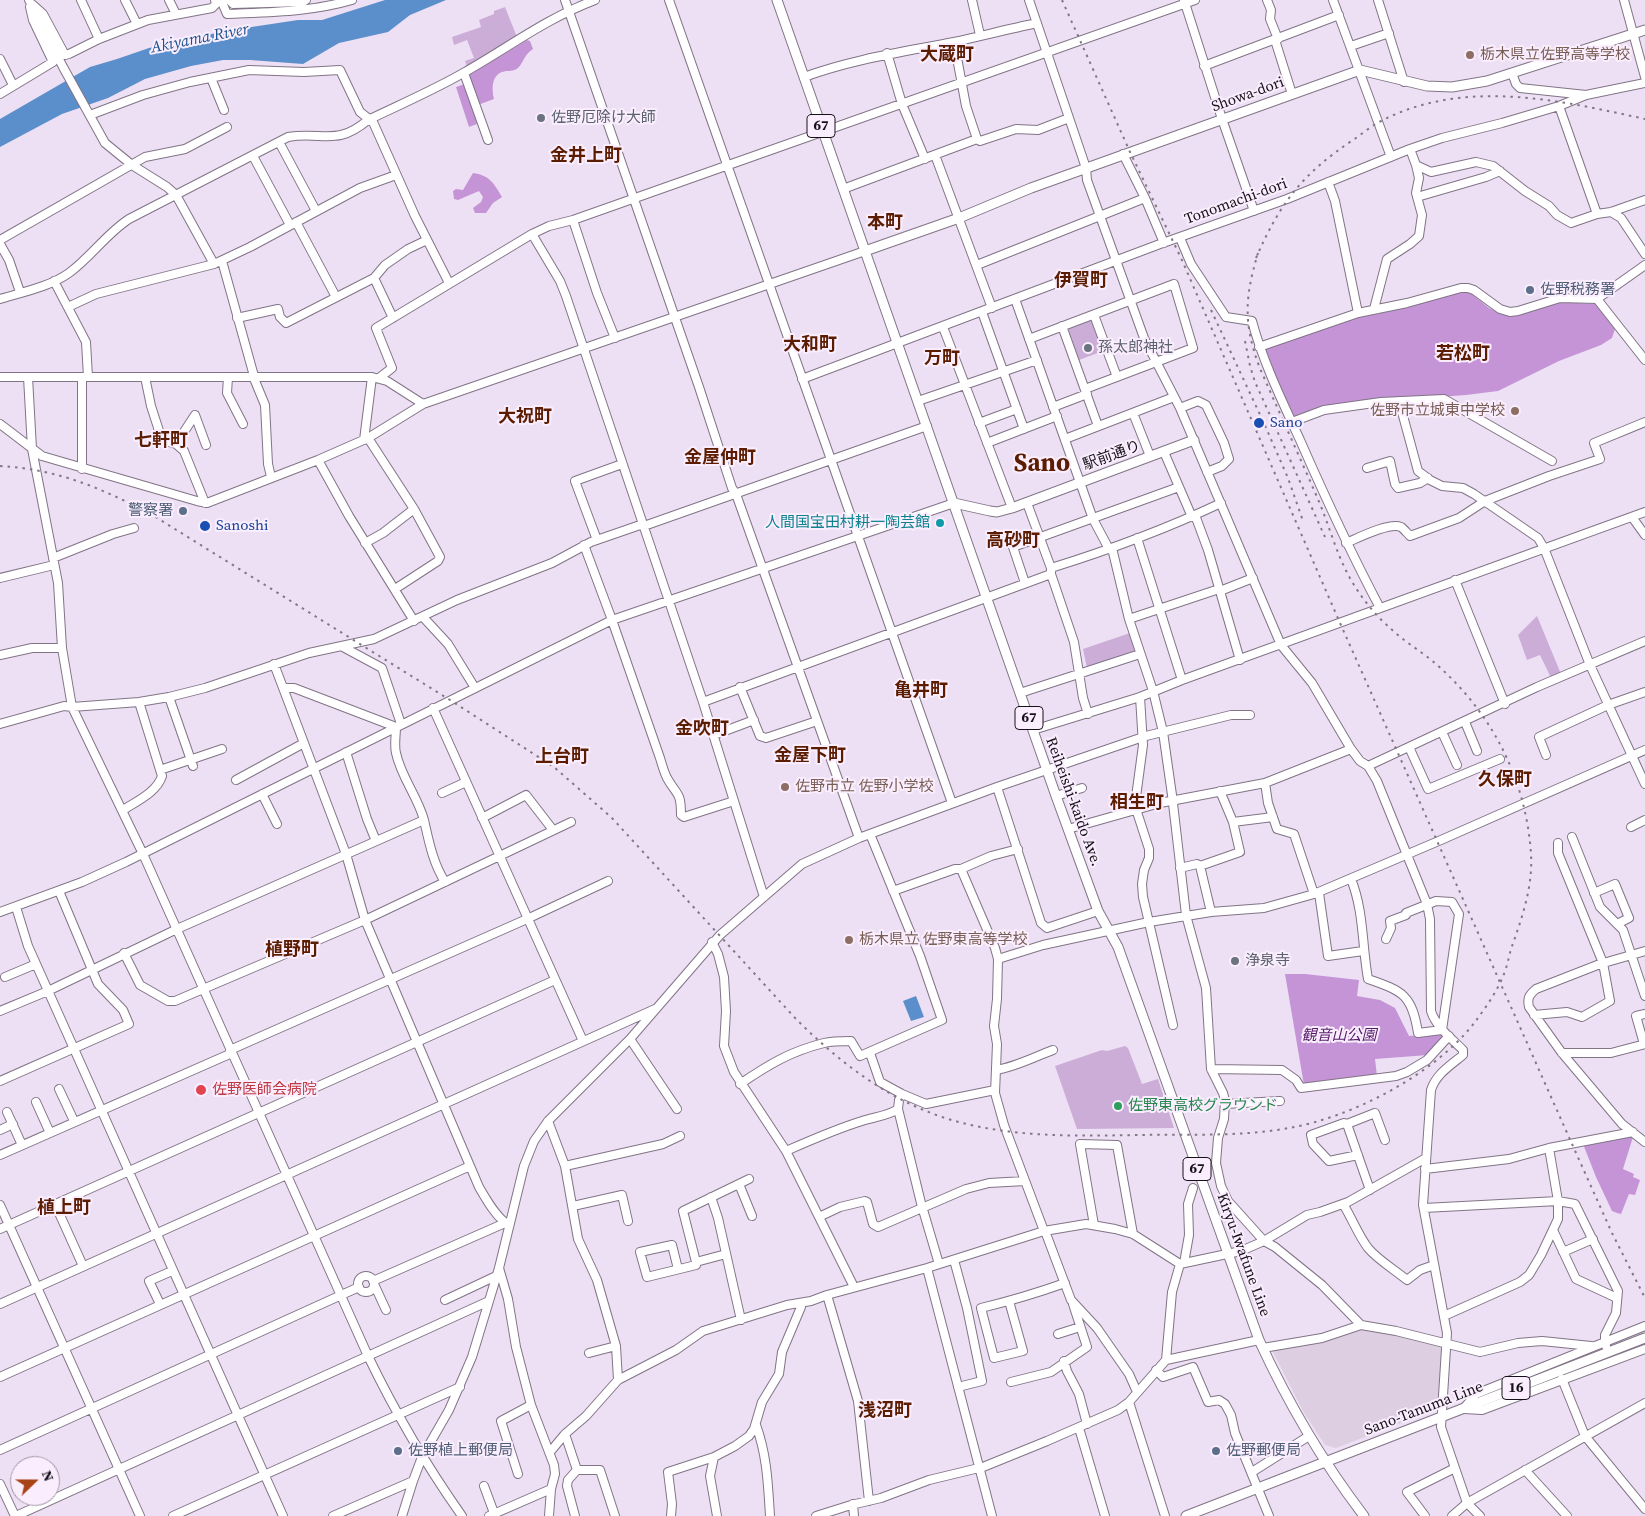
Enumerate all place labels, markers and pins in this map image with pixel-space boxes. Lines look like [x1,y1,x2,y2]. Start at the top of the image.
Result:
place label: 栃木県立佐野高等学校 [1480,46,1630,64]
marker: 栃木県立佐野高等学校 [1464,49,1476,61]
place label: 佐野厄除け大師 [551,109,656,127]
marker: 佐野厄除け大師 [535,112,547,124]
place label: 佐野税務署 [1540,281,1615,299]
marker: 佐野税務署 [1524,284,1536,296]
place label: 孫太郎神社 [1098,339,1173,357]
marker: 孫太郎神社 [1082,342,1094,354]
place label: 佐野市立城東中学校 [1370,402,1505,420]
marker: 佐野市立城東中学校 [1509,405,1521,417]
place label: Sano [1270,414,1303,432]
marker: Sano [1252,416,1266,430]
place label: 警察署 [128,502,173,520]
marker: 警察署 [177,505,189,517]
place label: 人間国宝田村耕一陶芸館 [765,514,930,532]
place label: Sanoshi [216,517,268,535]
marker: 人間国宝田村耕一陶芸館 [934,517,946,529]
marker: Sanoshi [198,519,212,533]
place label: 佐野市立 佐野小学校 [795,778,933,796]
marker: 佐野市立 佐野小学校 [779,781,791,793]
place label: 栃木県立 佐野東高等学校 [859,931,1027,949]
marker: 栃木県立 佐野東高等学校 [843,934,855,946]
place label: 浄泉寺 [1245,952,1290,970]
marker: 浄泉寺 [1229,955,1241,967]
place label: 佐野医師会病院 [212,1081,317,1099]
marker: 佐野医師会病院 [194,1083,208,1097]
place label: 佐野東高校グラウンド [1128,1097,1278,1115]
marker: 佐野東高校グラウンド [1112,1100,1124,1112]
place label: 佐野植上郵便局 [408,1442,513,1460]
place label: 佐野郵便局 [1226,1442,1301,1460]
marker: 佐野植上郵便局 [392,1445,404,1457]
marker: 佐野郵便局 [1210,1445,1222,1457]

